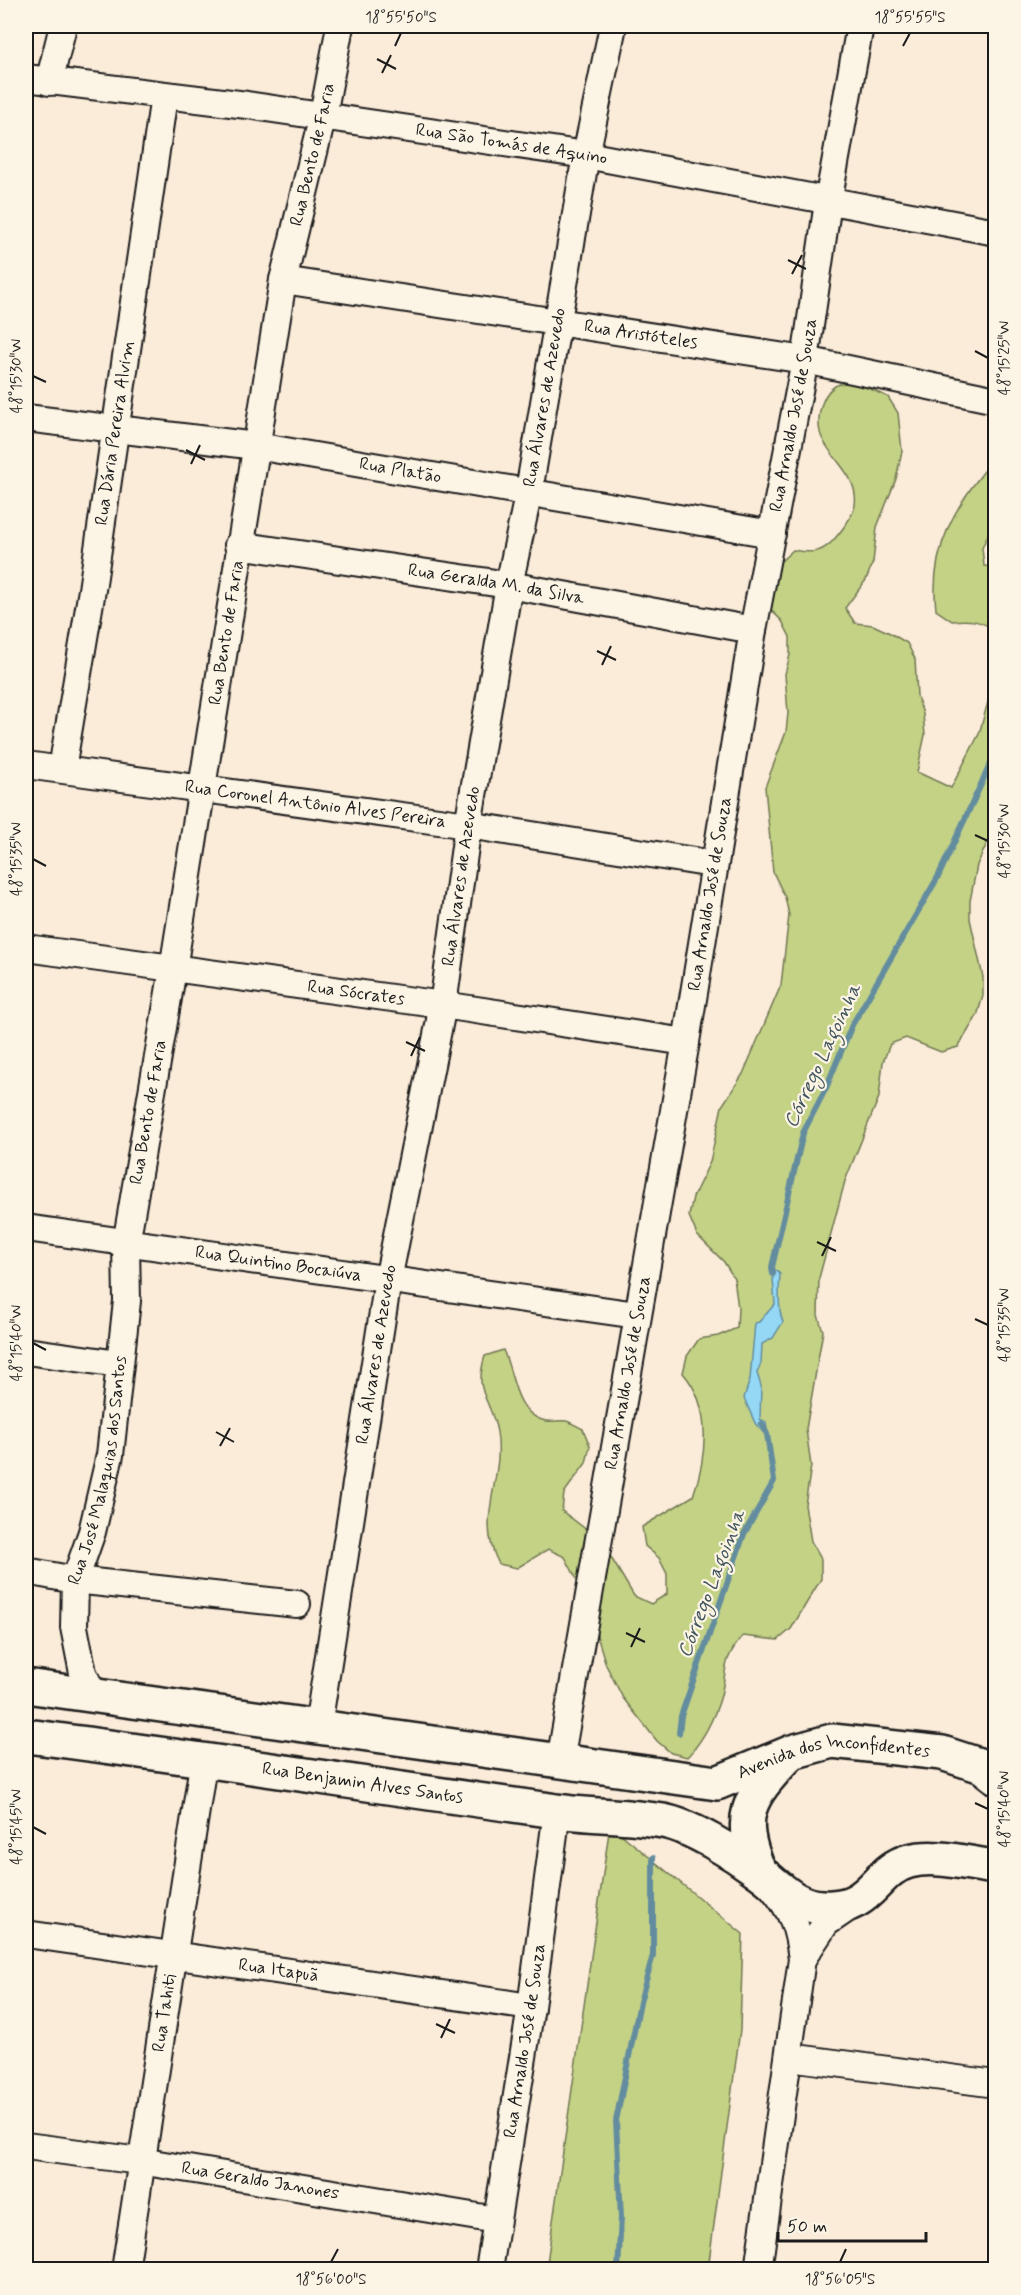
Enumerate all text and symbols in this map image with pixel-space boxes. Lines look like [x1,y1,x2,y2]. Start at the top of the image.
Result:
text: 18°55'50"S [365,8,437,28]
text: 18°55'55"S [875,8,945,28]
street label: Rua Bento de Faria [284,81,341,229]
street label: Rua São Tomás de Aquino [414,118,609,171]
street label: Rua Álvares de Azevedo [518,306,572,489]
street label: Rua Aristóteles [582,314,699,355]
street label: Rua Arnaldo José de Souza [764,317,823,514]
text: 48°15'25"W [995,321,1015,395]
text: 48°15'30"W [7,339,27,413]
street label: Rua Dária Pereira Alvim [90,339,140,527]
street label: Rua Platão [357,452,443,489]
street label: Rua Geralda M. da Silva [406,558,586,611]
street label: Rua Bento de Faria [203,559,250,707]
street label: Rua Coronel Antônio Alves Pereira [183,775,447,834]
street label: Rua Álvares de Azevedo [437,784,486,968]
street label: Rua Arnaldo José de Souza [682,795,738,993]
text: 48°15'30"W [995,804,1015,878]
text: 48°15'35"W [7,822,27,896]
street label: Rua Sócrates [306,975,406,1012]
water label: Córrego Lagoinha [778,979,870,1133]
street label: Rua Bento de Faria [124,1038,173,1186]
street label: Rua Quintino Bocaiúva [194,1240,363,1288]
street label: Rua Álvares de Azevedo [350,1263,403,1446]
street label: Rua Arnaldo José de Souza [599,1274,657,1472]
text: 48°15'35"W [995,1288,1015,1362]
text: 48°15'40"W [7,1305,27,1381]
street label: Rua José Malaquias dos Santos [62,1354,133,1588]
water label: Córrego Lagoinha [671,1505,755,1662]
street label: Avenida dos Inconfidentes [734,1729,931,1785]
street label: Rua Benjamin Alves Santos [260,1757,465,1810]
text: 48°15'40"W [995,1771,1015,1847]
text: 48°15'45"W [7,1789,27,1865]
street label: Rua Arnaldo José de Souza [498,1942,551,2140]
street label: Rua Itapuã [237,1953,320,1988]
street label: Rua Tahiti [147,1972,183,2054]
street label: Rua Geraldo Janones [180,2156,341,2206]
scale bar [778,2205,926,2243]
text: 50 m [787,2215,827,2239]
text: 18°56'00"S [295,2270,367,2290]
text: 18°56'05"S [805,2270,875,2290]

